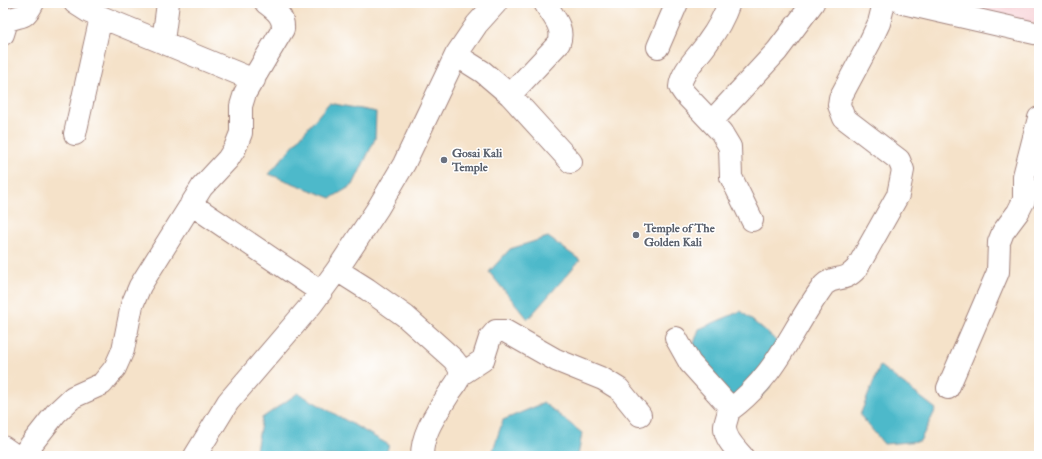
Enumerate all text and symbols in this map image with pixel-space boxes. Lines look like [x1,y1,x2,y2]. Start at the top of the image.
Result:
place label: Gosai Kali Temple [451,146,503,175]
marker: Gosai Kali Temple [439,155,449,165]
place label: Temple of The Golden Kali [643,221,716,250]
marker: Temple of The Golden Kali [631,230,641,240]

